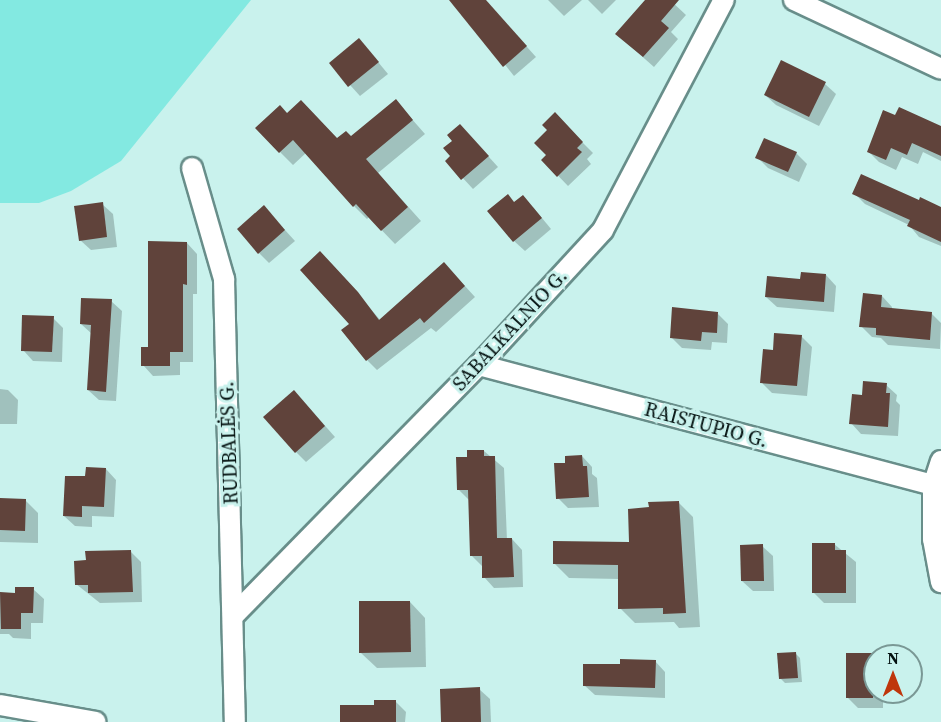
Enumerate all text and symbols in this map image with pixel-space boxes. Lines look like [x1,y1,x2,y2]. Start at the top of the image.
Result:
street label: SABALKALNIO G. [448,264,572,396]
street label: RUDBALĖS G. [215,381,243,505]
street label: RAISTUPIO G. [642,397,770,453]
north arrow [863,644,923,704]
text: N [887,647,899,669]

